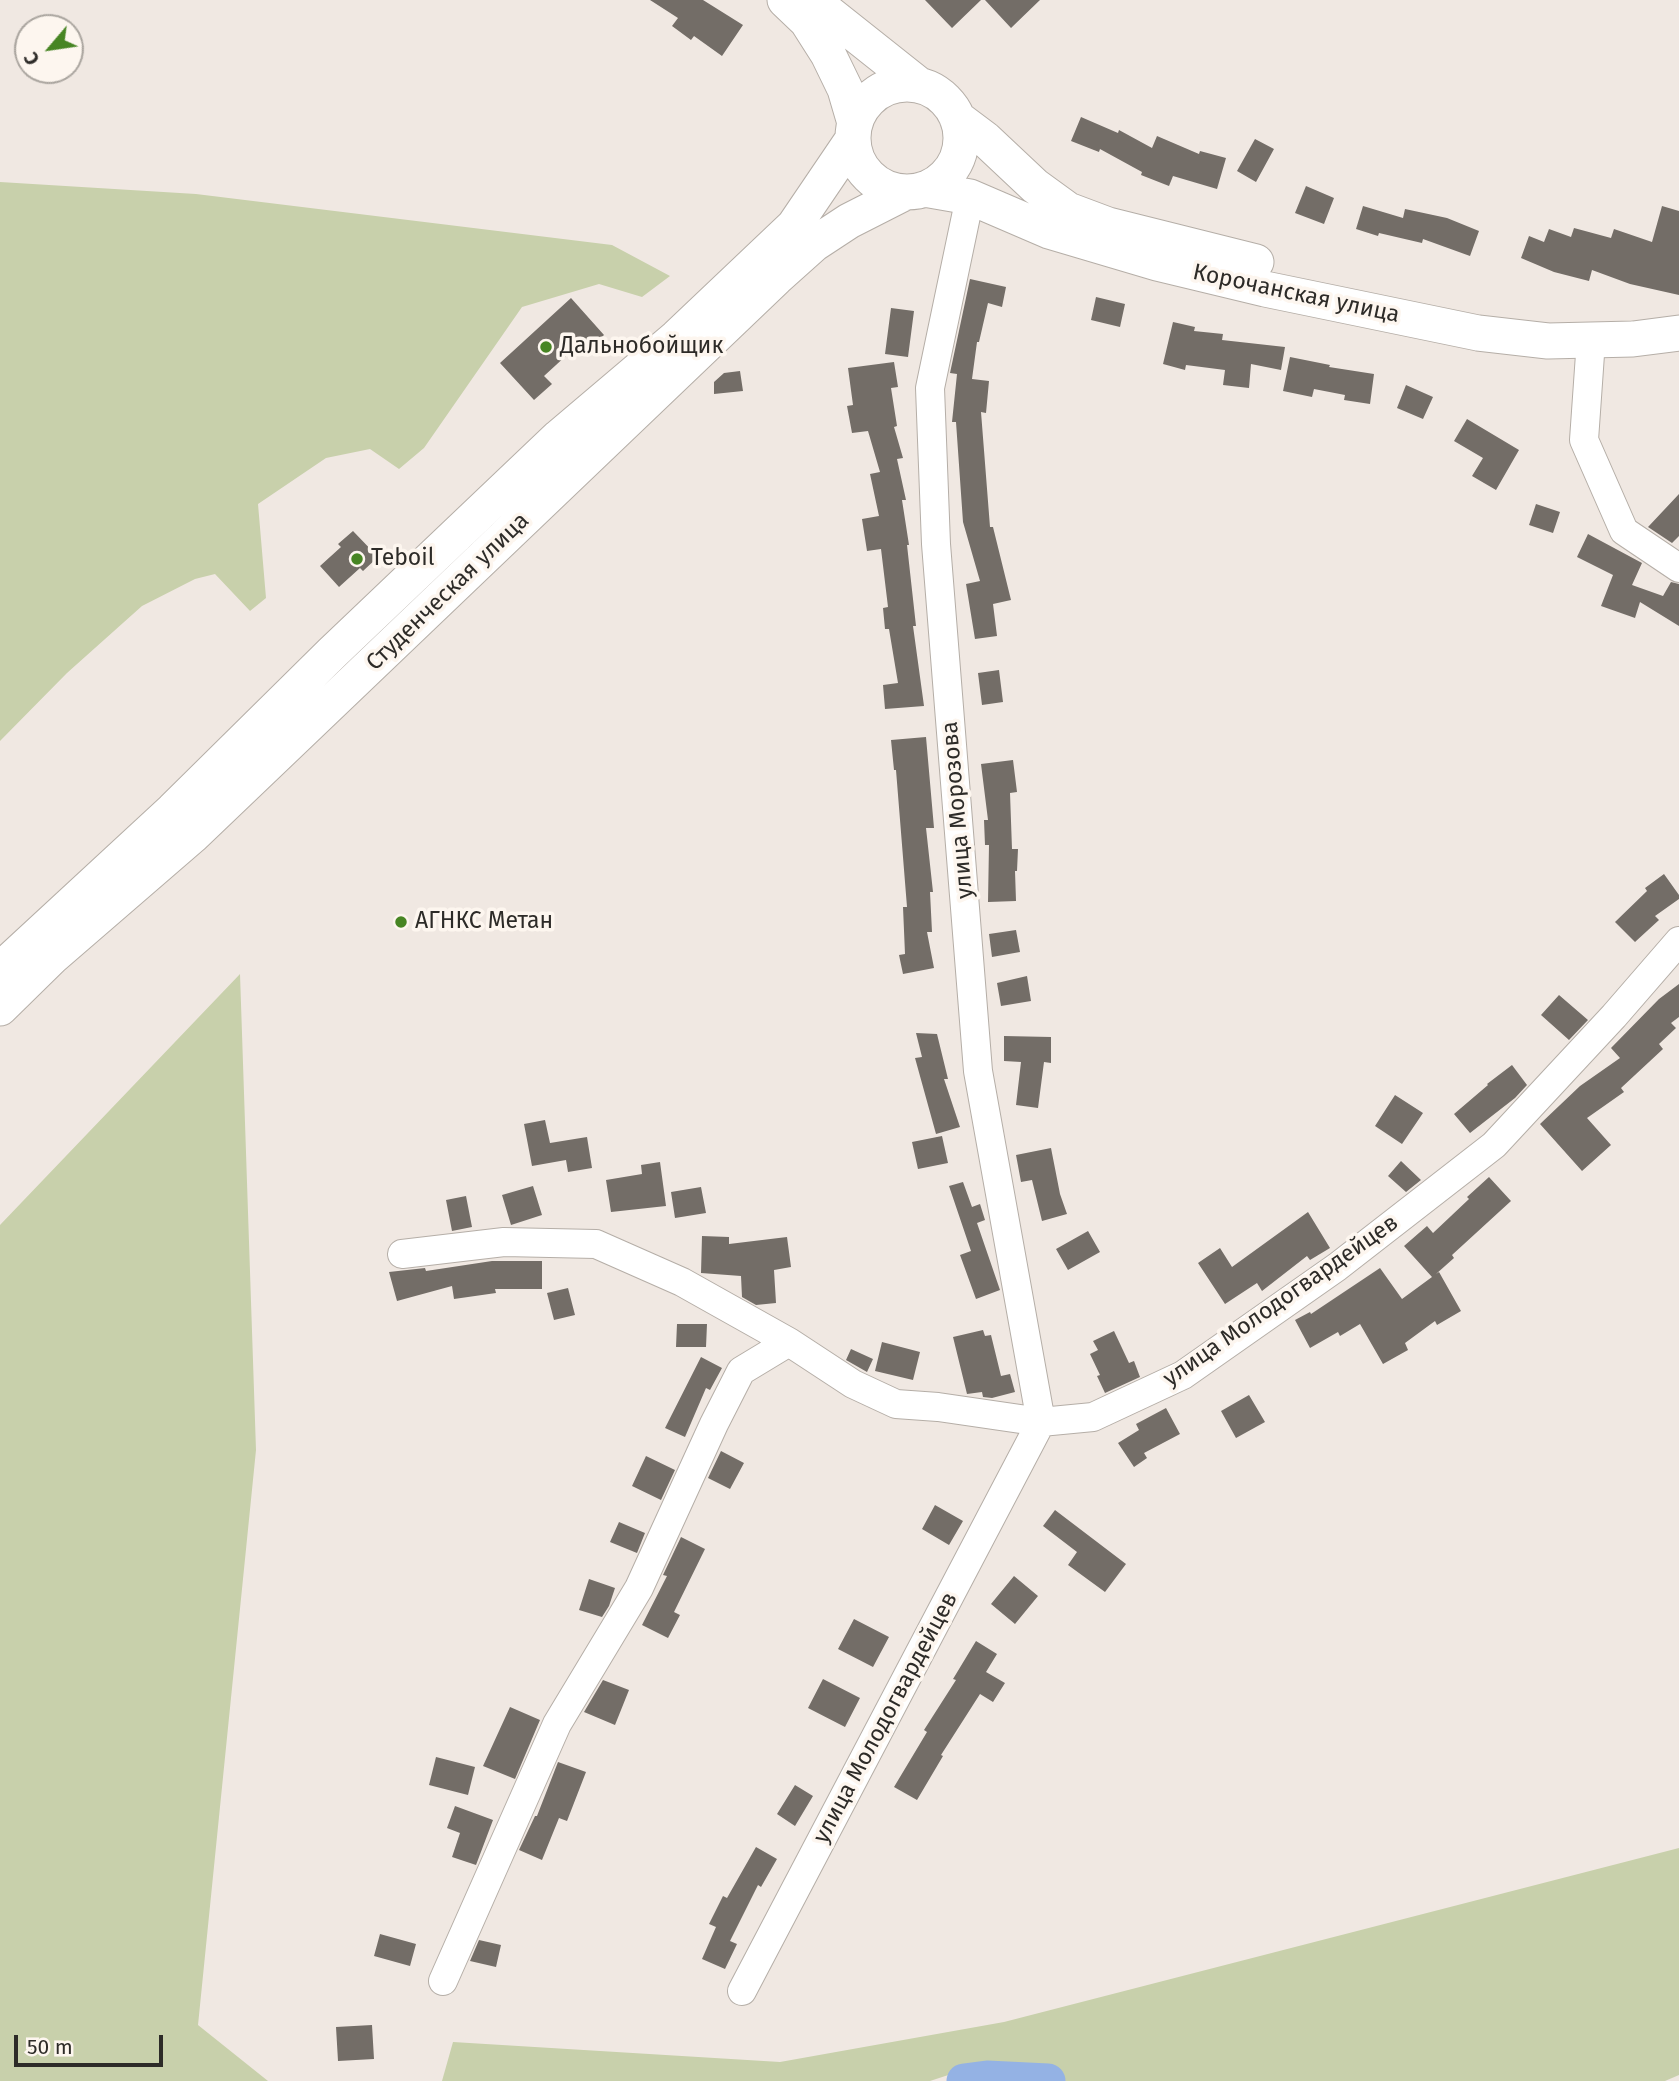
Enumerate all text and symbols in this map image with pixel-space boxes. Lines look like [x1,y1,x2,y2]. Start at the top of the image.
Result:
north arrow [14,14,84,84]
text: С [19,48,45,69]
street label: Корочанская улица [1190,259,1402,329]
place label: Дальнобойщик [560,333,723,361]
marker: Дальнобойщик [538,339,554,355]
street label: Студенческая улица [361,507,535,677]
place label: Teboil [371,545,434,573]
marker: Teboil [349,551,365,567]
street label: улица Морозова [936,720,980,900]
place label: АГНКС Метан [415,908,553,936]
marker: АГНКС Метан [393,914,409,930]
street label: улица Молодогвардейцев [1158,1209,1404,1393]
street label: улица Молодогвардейцев [808,1588,964,1848]
scale bar [18,2022,166,2066]
text: 50 m [27,2034,73,2060]

